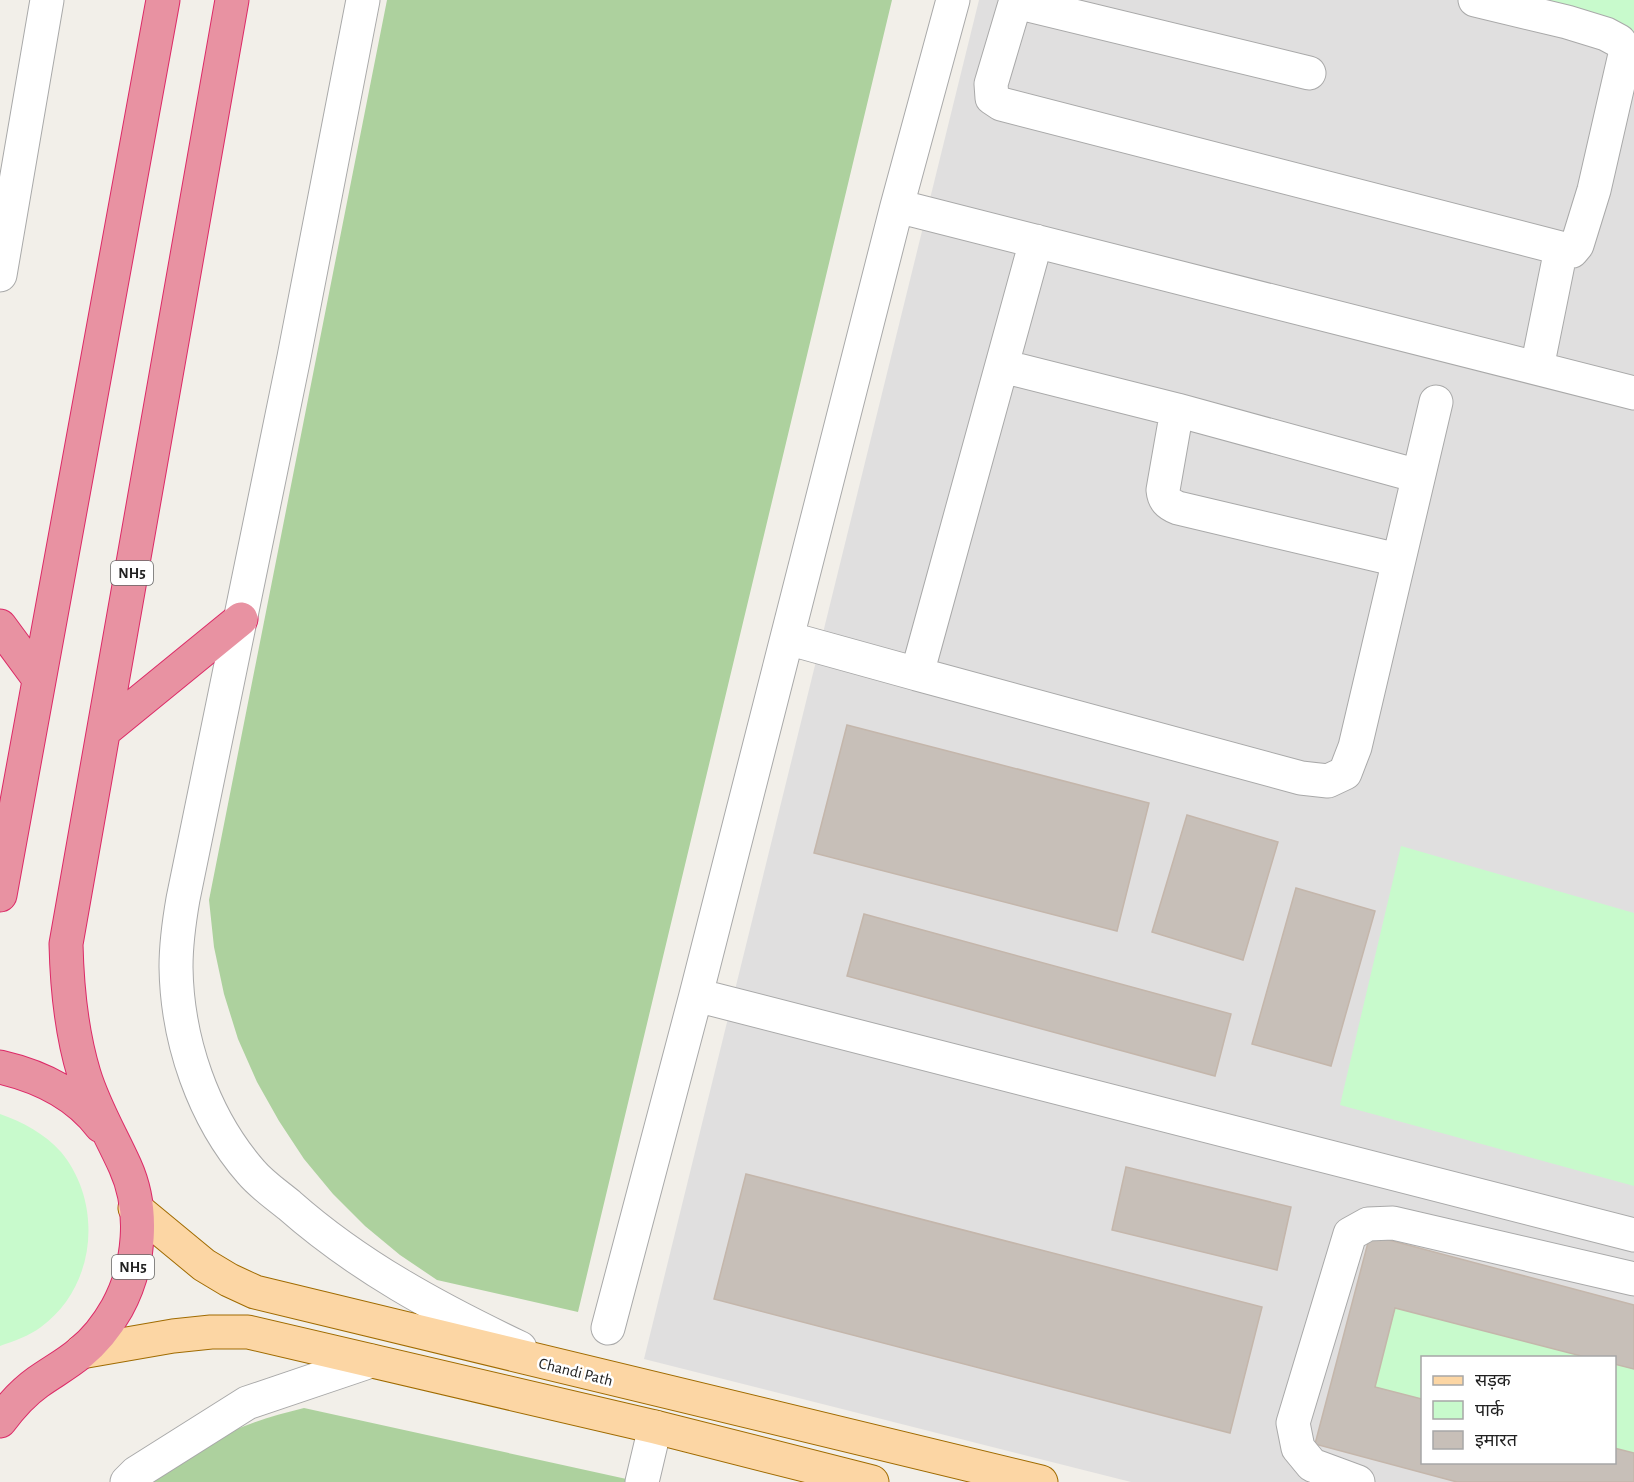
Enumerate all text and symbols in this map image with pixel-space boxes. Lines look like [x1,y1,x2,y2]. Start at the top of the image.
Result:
road number: NH5 [111,561,153,585]
road number: NH5 [112,1255,154,1279]
street label: Chandi Path [537,1355,614,1389]
legend [1421,1356,1616,1464]
text: सड़क [1475,1372,1512,1390]
text: पार्क [1475,1399,1505,1420]
text: इमारत [1475,1432,1518,1450]

